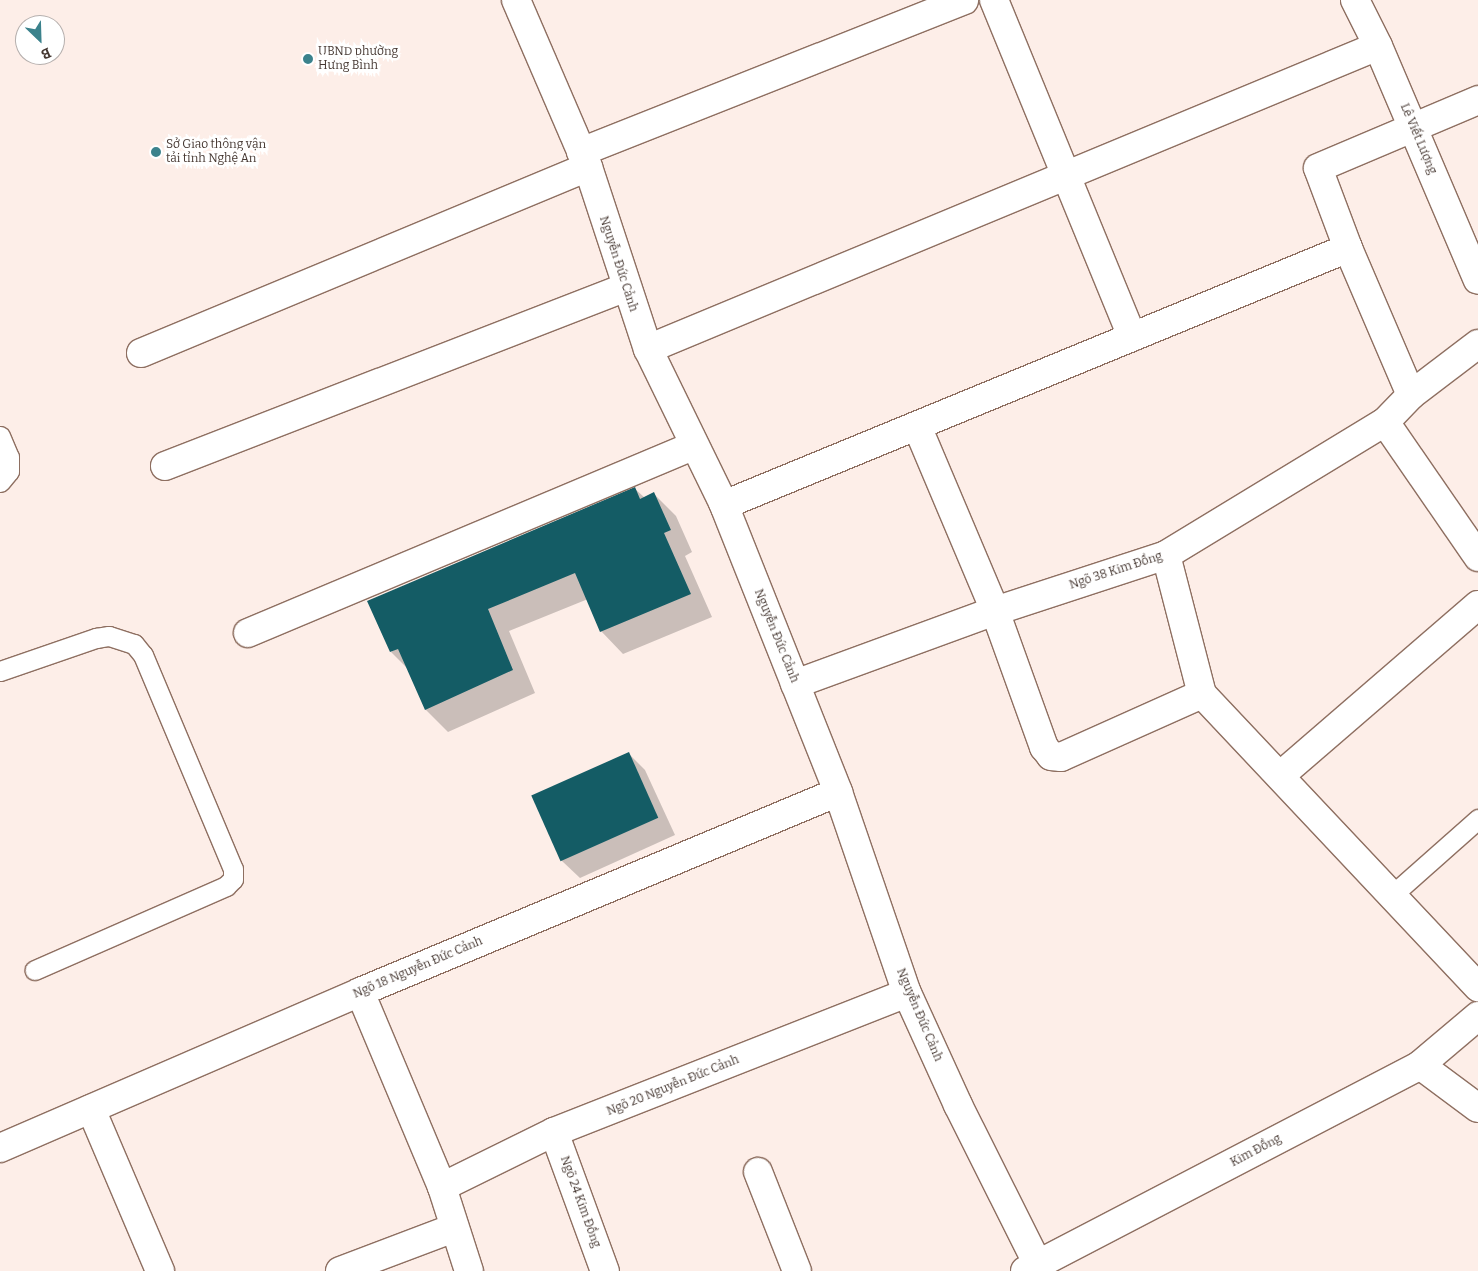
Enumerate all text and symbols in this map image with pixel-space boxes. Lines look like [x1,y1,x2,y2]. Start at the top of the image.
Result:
north arrow [15,15,65,65]
text: B [38,44,53,63]
place label: UBND phường Hưng Bình [318,45,398,73]
marker: UBND phường Hưng Bình [302,53,314,65]
street label: Lê Viết Lượng [1397,102,1439,176]
place label: Sở Giao thông vận tải tỉnh Nghệ An [166,138,266,166]
marker: Sở Giao thông vận tải tỉnh Nghệ An [150,146,162,158]
street label: Nguyễn Đức Cảnh [596,214,640,314]
street label: Ngõ 38 Kim Đồng [1068,549,1164,593]
street label: Nguyễn Đức Cảnh [751,587,801,685]
street label: Ngõ 18 Nguyễn Đức Cảnh [351,934,485,1002]
street label: Nguyễn Đức Cảnh [893,966,945,1064]
street label: Ngõ 20 Nguyễn Đức Cảnh [605,1053,741,1119]
street label: Kim Đồng [1228,1132,1284,1170]
street label: Ngõ 24 Kim Đồng [557,1154,603,1250]

